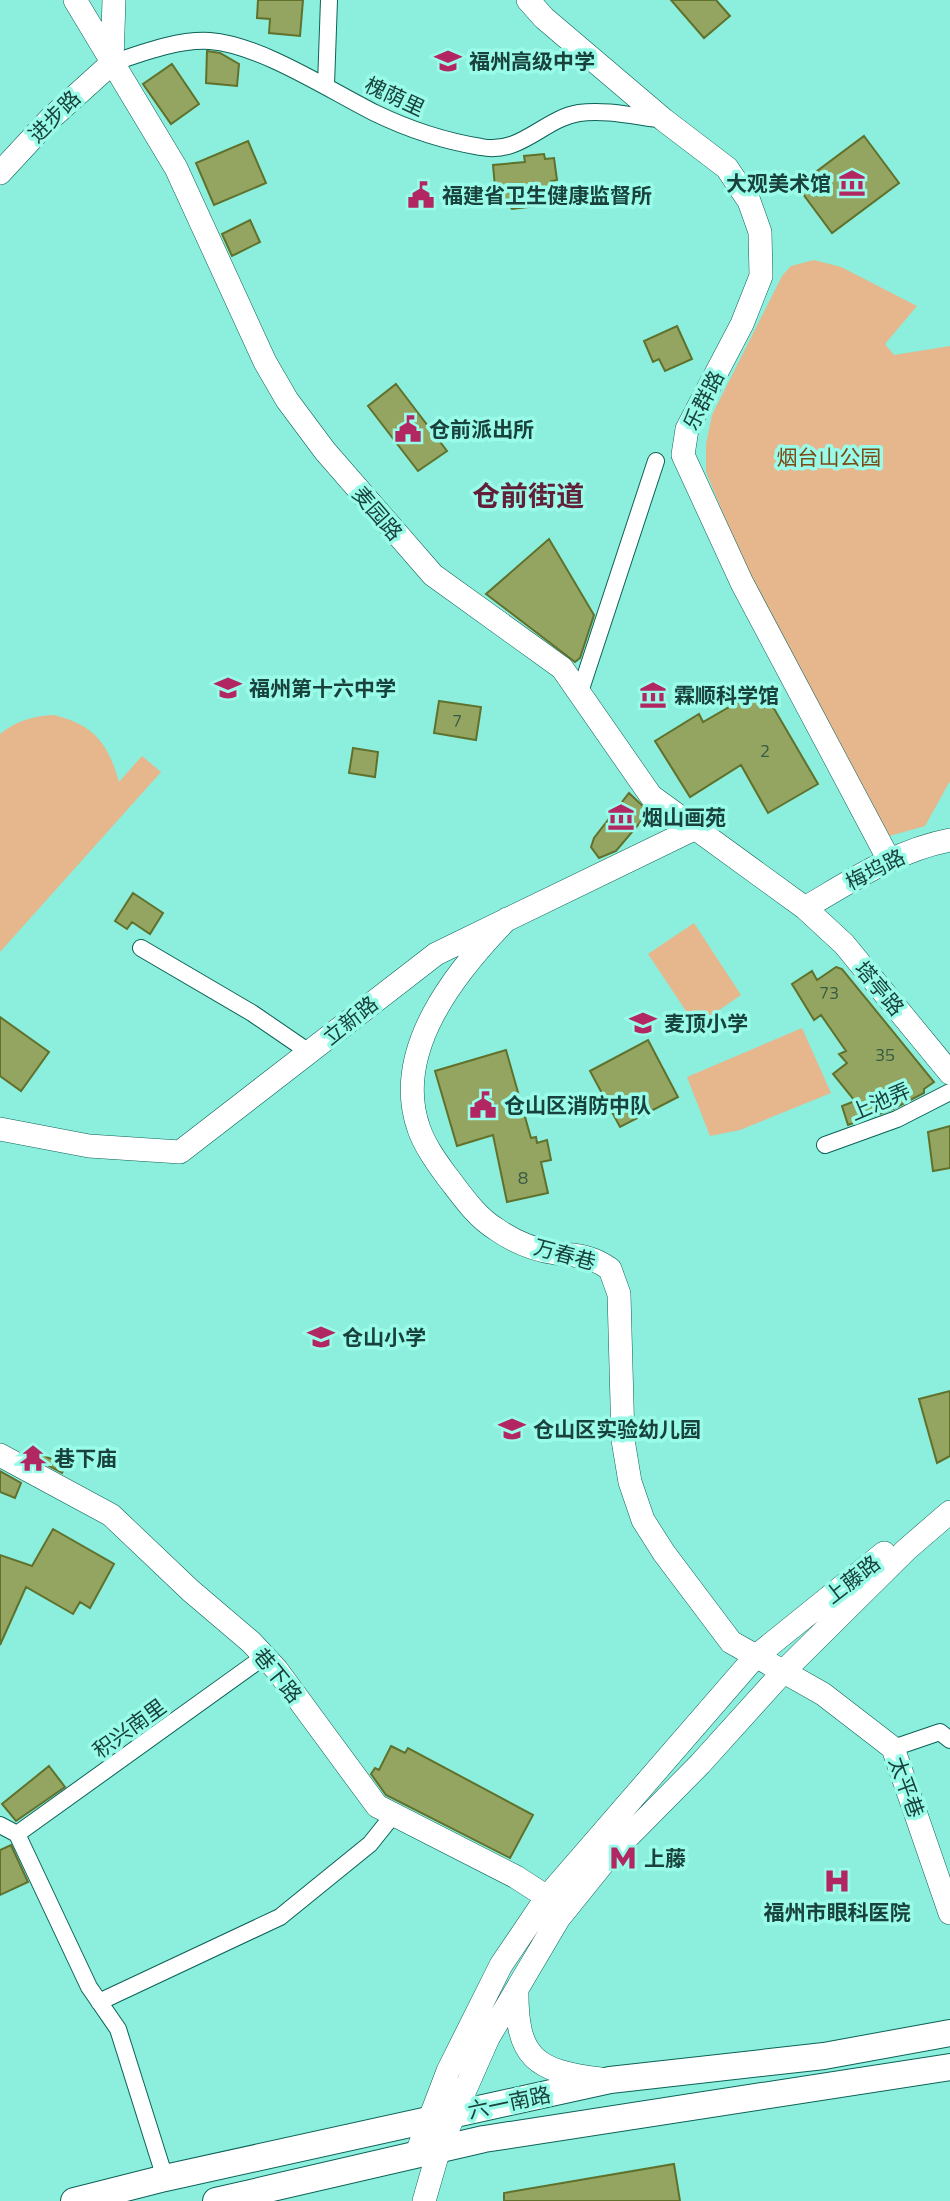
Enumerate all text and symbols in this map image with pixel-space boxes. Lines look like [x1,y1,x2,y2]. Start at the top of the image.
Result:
place label: 福州高级中学 [469,45,595,77]
school or university icon: 福州高级中学 [433,46,463,76]
street label: 槐荫里 [360,68,430,124]
street label: 进步路 [20,82,88,150]
place label: 大观美术馆 [726,167,831,199]
museum icon: 大观美术馆 [837,168,867,198]
place label: 福建省卫生健康监督所 [442,179,652,211]
public building icon: 福建省卫生健康监督所 [406,180,436,210]
street label: 乐群路 [674,365,732,435]
place label: 仓前派出所 [429,413,534,445]
public building icon: 仓前派出所 [393,414,423,444]
park label: 烟台山公园 [777,441,882,473]
district label: 仓前街道 [472,474,584,517]
street label: 麦园路 [345,479,411,547]
place label: 福州第十六中学 [249,672,396,704]
school or university icon: 福州第十六中学 [213,673,243,703]
place label: 霖顺科学馆 [674,679,779,711]
museum icon: 霖顺科学馆 [638,680,668,710]
house number: 7 [452,707,462,734]
house number: 2 [760,737,770,764]
place label: 烟山画苑 [642,801,726,833]
museum icon: 烟山画苑 [606,802,636,832]
street label: 梅坞路 [840,840,910,898]
street label: 塔亭路 [847,954,913,1022]
house number: 73 [819,979,839,1006]
street label: 立新路 [315,988,385,1052]
place label: 麦顶小学 [664,1007,748,1039]
school or university icon: 麦顶小学 [628,1008,658,1038]
house number: 35 [875,1041,895,1068]
street label: 上池弄 [845,1074,915,1128]
place label: 仓山区消防中队 [504,1089,651,1121]
public building icon: 仓山区消防中队 [468,1090,498,1120]
house number: 8 [518,1164,528,1191]
street label: 万春巷 [530,1230,600,1278]
place label: 仓山小学 [342,1321,426,1353]
school or university icon: 仓山小学 [306,1322,336,1352]
place label: 仓山区实验幼儿园 [533,1413,701,1445]
school or university icon: 仓山区实验幼儿园 [497,1414,527,1444]
place label: 巷下庙 [54,1442,117,1474]
temple icon: 巷下庙 [18,1443,48,1473]
street label: 上藤路 [817,1547,887,1611]
street label: 巷下路 [246,1640,310,1710]
street label: 积兴南里 [86,1690,172,1766]
street label: 太平巷 [881,1752,933,1822]
place label: 上藤 [644,1842,686,1874]
metro station icon: 上藤 [608,1843,638,1873]
hospital icon: 福州市眼科医院 [822,1866,852,1896]
place label: 福州市眼科医院 [764,1896,911,1928]
street label: 六一南路 [465,2078,553,2126]

